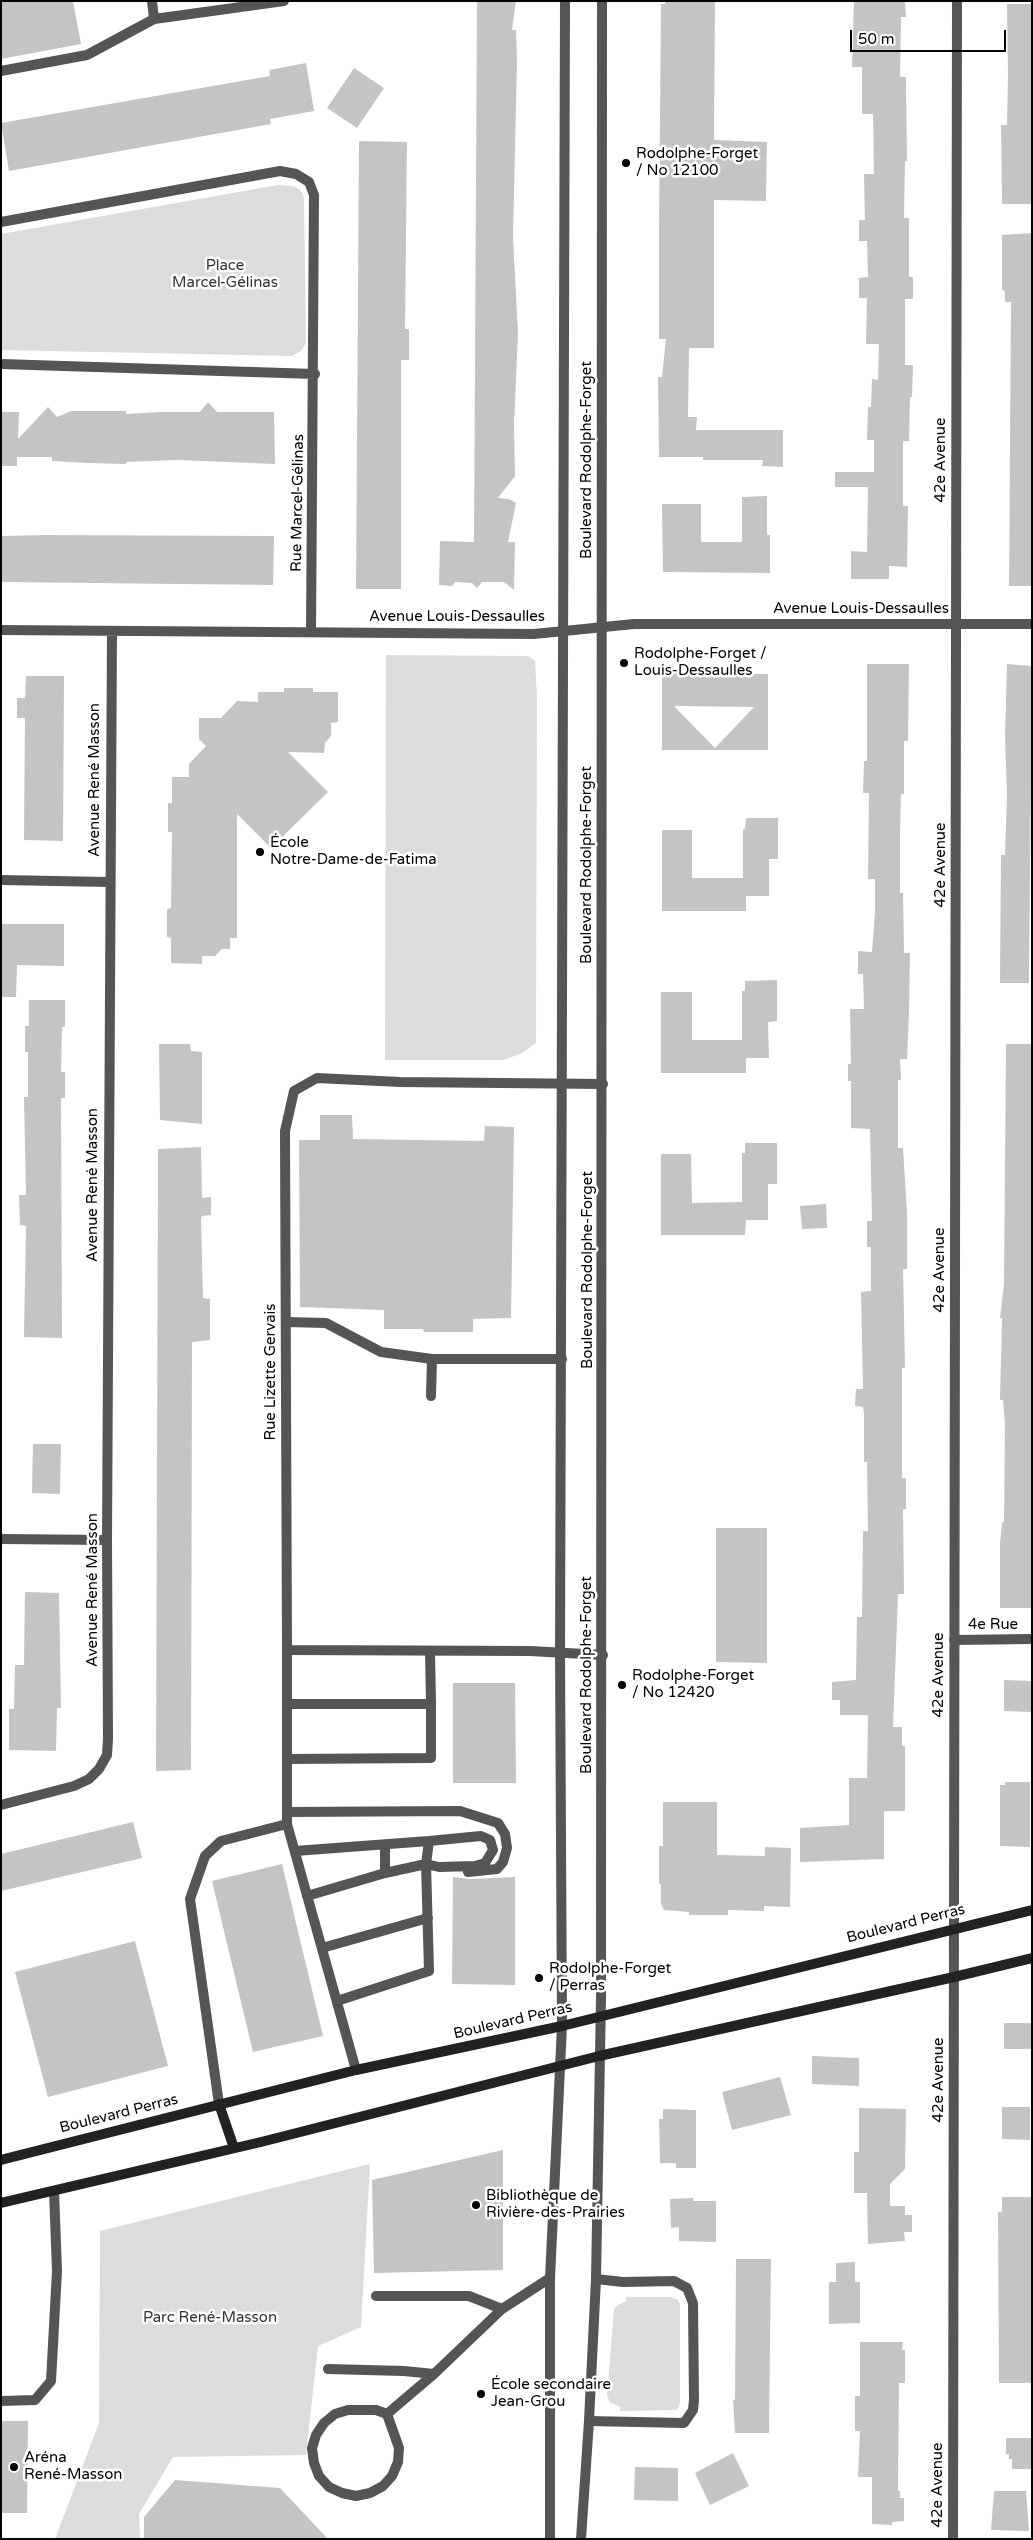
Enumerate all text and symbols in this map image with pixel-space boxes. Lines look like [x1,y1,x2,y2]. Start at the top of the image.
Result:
scale bar [853,20,1009,52]
text: 50 m [858,30,895,48]
place label: Rodolphe-Forget / No 12100 [636,145,758,180]
marker: Rodolphe-Forget / No 12100 [620,157,632,169]
park label: Place Marcel-Gélinas [172,257,278,292]
street label: Boulevard Rodolphe-Forget [578,361,596,559]
street label: 42e Avenue [932,418,950,502]
street label: Rue Marcel-Gélinas [288,434,308,572]
street label: Avenue Louis-Dessaulles [773,600,949,618]
street label: Avenue Louis-Dessaulles [369,608,545,626]
place label: Rodolphe-Forget / Louis-Dessaulles [634,645,767,680]
marker: Rodolphe-Forget / Louis-Dessaulles [618,657,630,669]
street label: Avenue René Masson [86,703,104,857]
street label: Boulevard Rodolphe-Forget [578,766,596,964]
street label: 42e Avenue [932,823,950,907]
place label: École Notre-Dame-de-Fatima [270,834,437,869]
marker: École Notre-Dame-de-Fatima [254,846,266,858]
street label: Avenue René Masson [84,1108,102,1262]
street label: Boulevard Rodolphe-Forget [579,1171,597,1369]
street label: 42e Avenue [931,1228,949,1312]
street label: Rue Lizette Gervais [262,1303,280,1441]
street label: Avenue René Masson [84,1513,102,1667]
street label: Boulevard Rodolphe-Forget [578,1576,596,1774]
street label: 4e Rue [968,1616,1018,1634]
street label: 42e Avenue [930,1633,948,1717]
place label: Rodolphe-Forget / No 12420 [632,1667,754,1702]
marker: Rodolphe-Forget / No 12420 [616,1679,628,1691]
street label: Boulevard Perras [845,1901,967,1947]
place label: Rodolphe-Forget / Perras [549,1960,671,1995]
marker: Rodolphe-Forget / Perras [533,1972,545,1984]
street label: Boulevard Perras [452,1999,574,2043]
street label: 42e Avenue [930,2038,948,2122]
street label: Boulevard Perras [58,2091,180,2137]
place label: Bibliothèque de Rivière-des-Prairies [486,2187,625,2222]
marker: Bibliothèque de Rivière-des-Prairies [470,2199,482,2211]
park label: Parc René-Masson [143,2309,277,2327]
place label: École secondaire Jean-Grou [491,2376,611,2411]
marker: École secondaire Jean-Grou [475,2388,487,2400]
street label: 42e Avenue [929,2443,947,2527]
place label: Aréna René-Masson [24,2449,122,2484]
marker: Aréna René-Masson [8,2461,20,2473]

